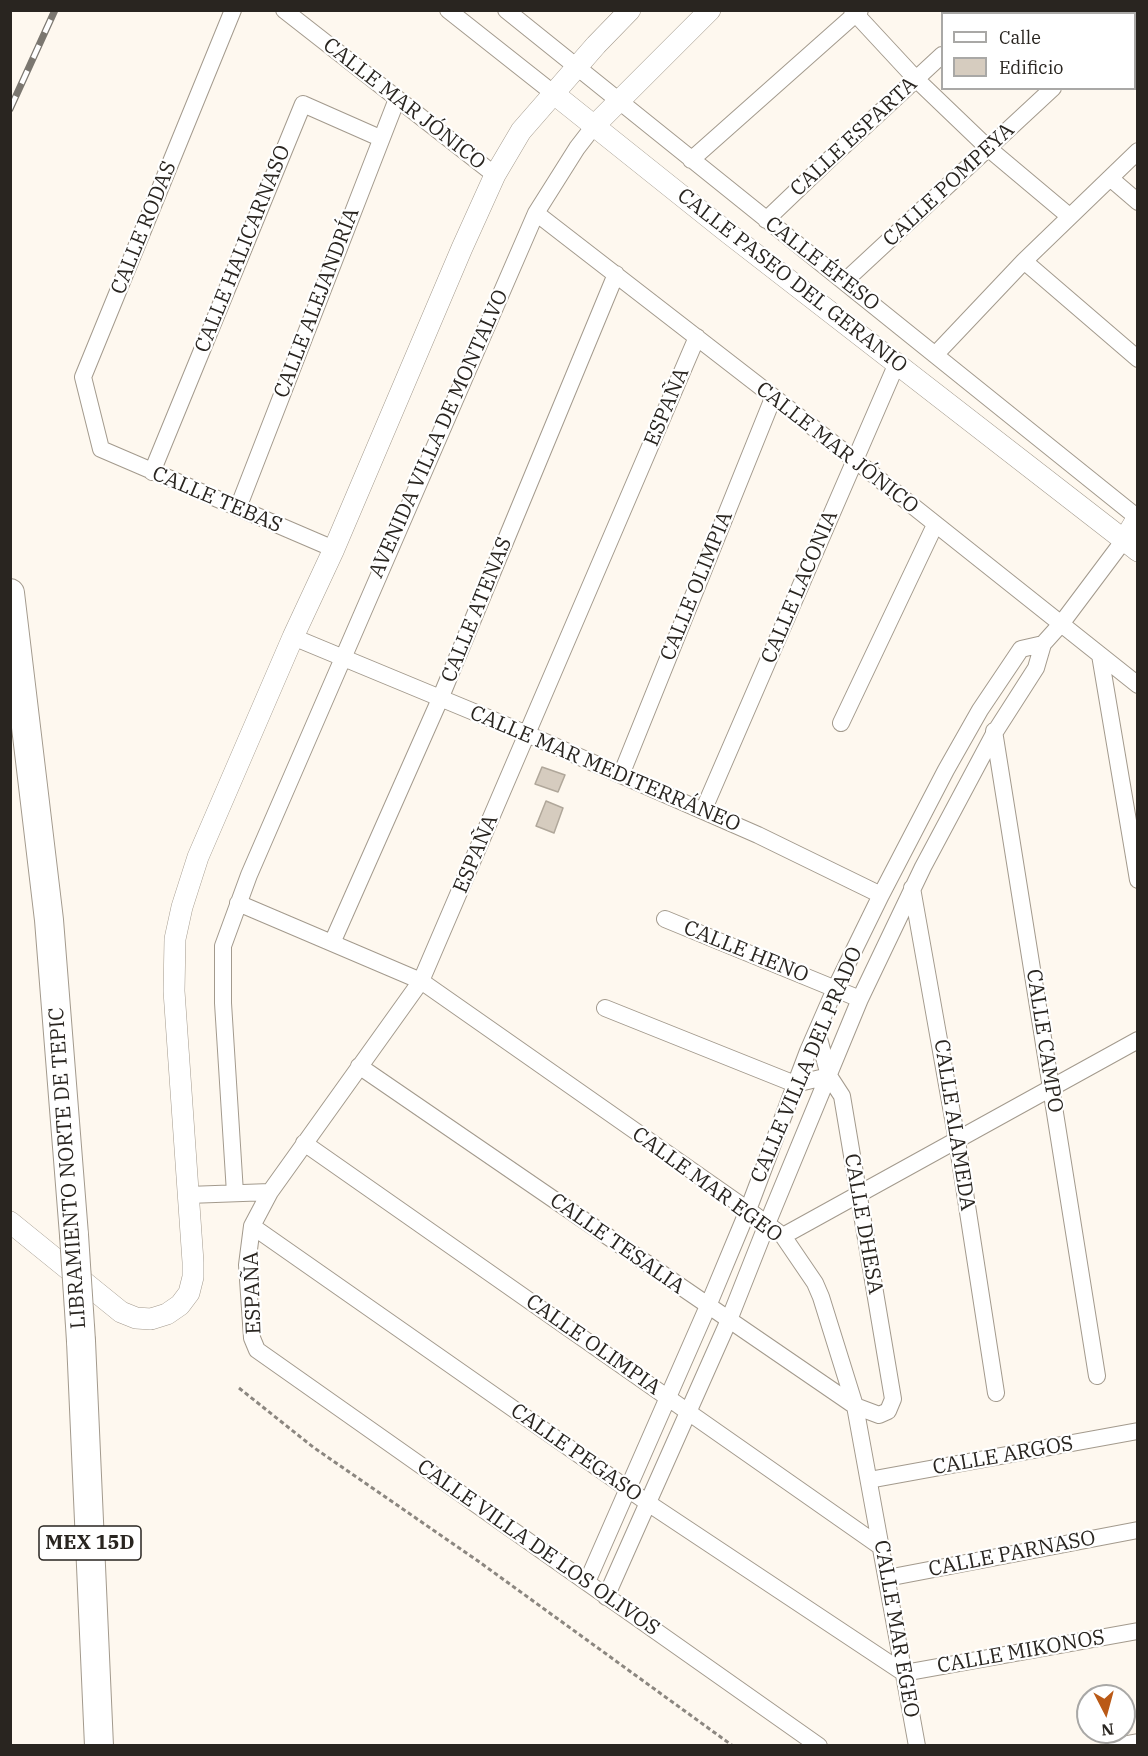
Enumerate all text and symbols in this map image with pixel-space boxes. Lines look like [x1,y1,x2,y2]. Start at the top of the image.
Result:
legend [941,12,1136,90]
text: Calle [999,26,1041,49]
street label: CALLE MAR JÓNICO [318,33,490,175]
text: Edificio [999,56,1063,79]
street label: CALLE ESPARTA [785,72,923,202]
street label: CALLE POMPEYA [878,118,1020,252]
street label: CALLE HALICARNASO [190,142,296,356]
street label: CALLE RODAS [106,158,182,298]
street label: CALLE PASEO DEL GERANIO [672,183,912,379]
street label: CALLE ALEJANDRÍA [269,204,365,402]
street label: CALLE ÉFESO [760,211,884,317]
street label: AVENIDA VILLA DE MONTALVO [364,286,514,582]
street label: ESPAÑA [639,364,695,450]
street label: CALLE MAR JÓNICO [751,377,923,519]
street label: CALLE TEBAS [148,461,286,539]
street label: CALLE LACONIA [756,507,844,667]
street label: CALLE OLIMPIA [656,508,738,664]
street label: CALLE ATENAS [436,534,518,686]
street label: CALLE MAR MEDITERRÁNEO [466,700,744,838]
street label: ESPAÑA [448,811,504,897]
street label: CALLE HENO [680,916,812,988]
street label: CALLE VILLA DEL PRADO [746,943,868,1187]
street label: CALLE CAMPO [1020,967,1068,1115]
street label: LIBRAMIENTO NORTE DE TEPIC [44,1006,92,1330]
street label: CALLE ALAMEDA [928,1038,980,1212]
street label: CALLE MAR EGEO [627,1122,787,1248]
street label: CALLE DHESA [838,1152,888,1296]
street label: CALLE TESALIA [545,1188,689,1300]
street label: ESPAÑA [239,1251,267,1335]
street label: CALLE OLIMPIA [521,1289,665,1401]
street label: CALLE PEGASO [506,1398,646,1508]
street label: CALLE ARGOS [931,1431,1075,1481]
street label: CALLE VILLA DE LOS OLIVOS [412,1455,664,1641]
street label: CALLE PARNASO [926,1525,1098,1583]
road number: MEX 15D [39,1526,141,1560]
street label: CALLE MAR EGEO [868,1538,924,1720]
street label: CALLE MIKONOS [935,1625,1107,1679]
north arrow [1076,1684,1136,1744]
text: N [1100,1719,1115,1741]

